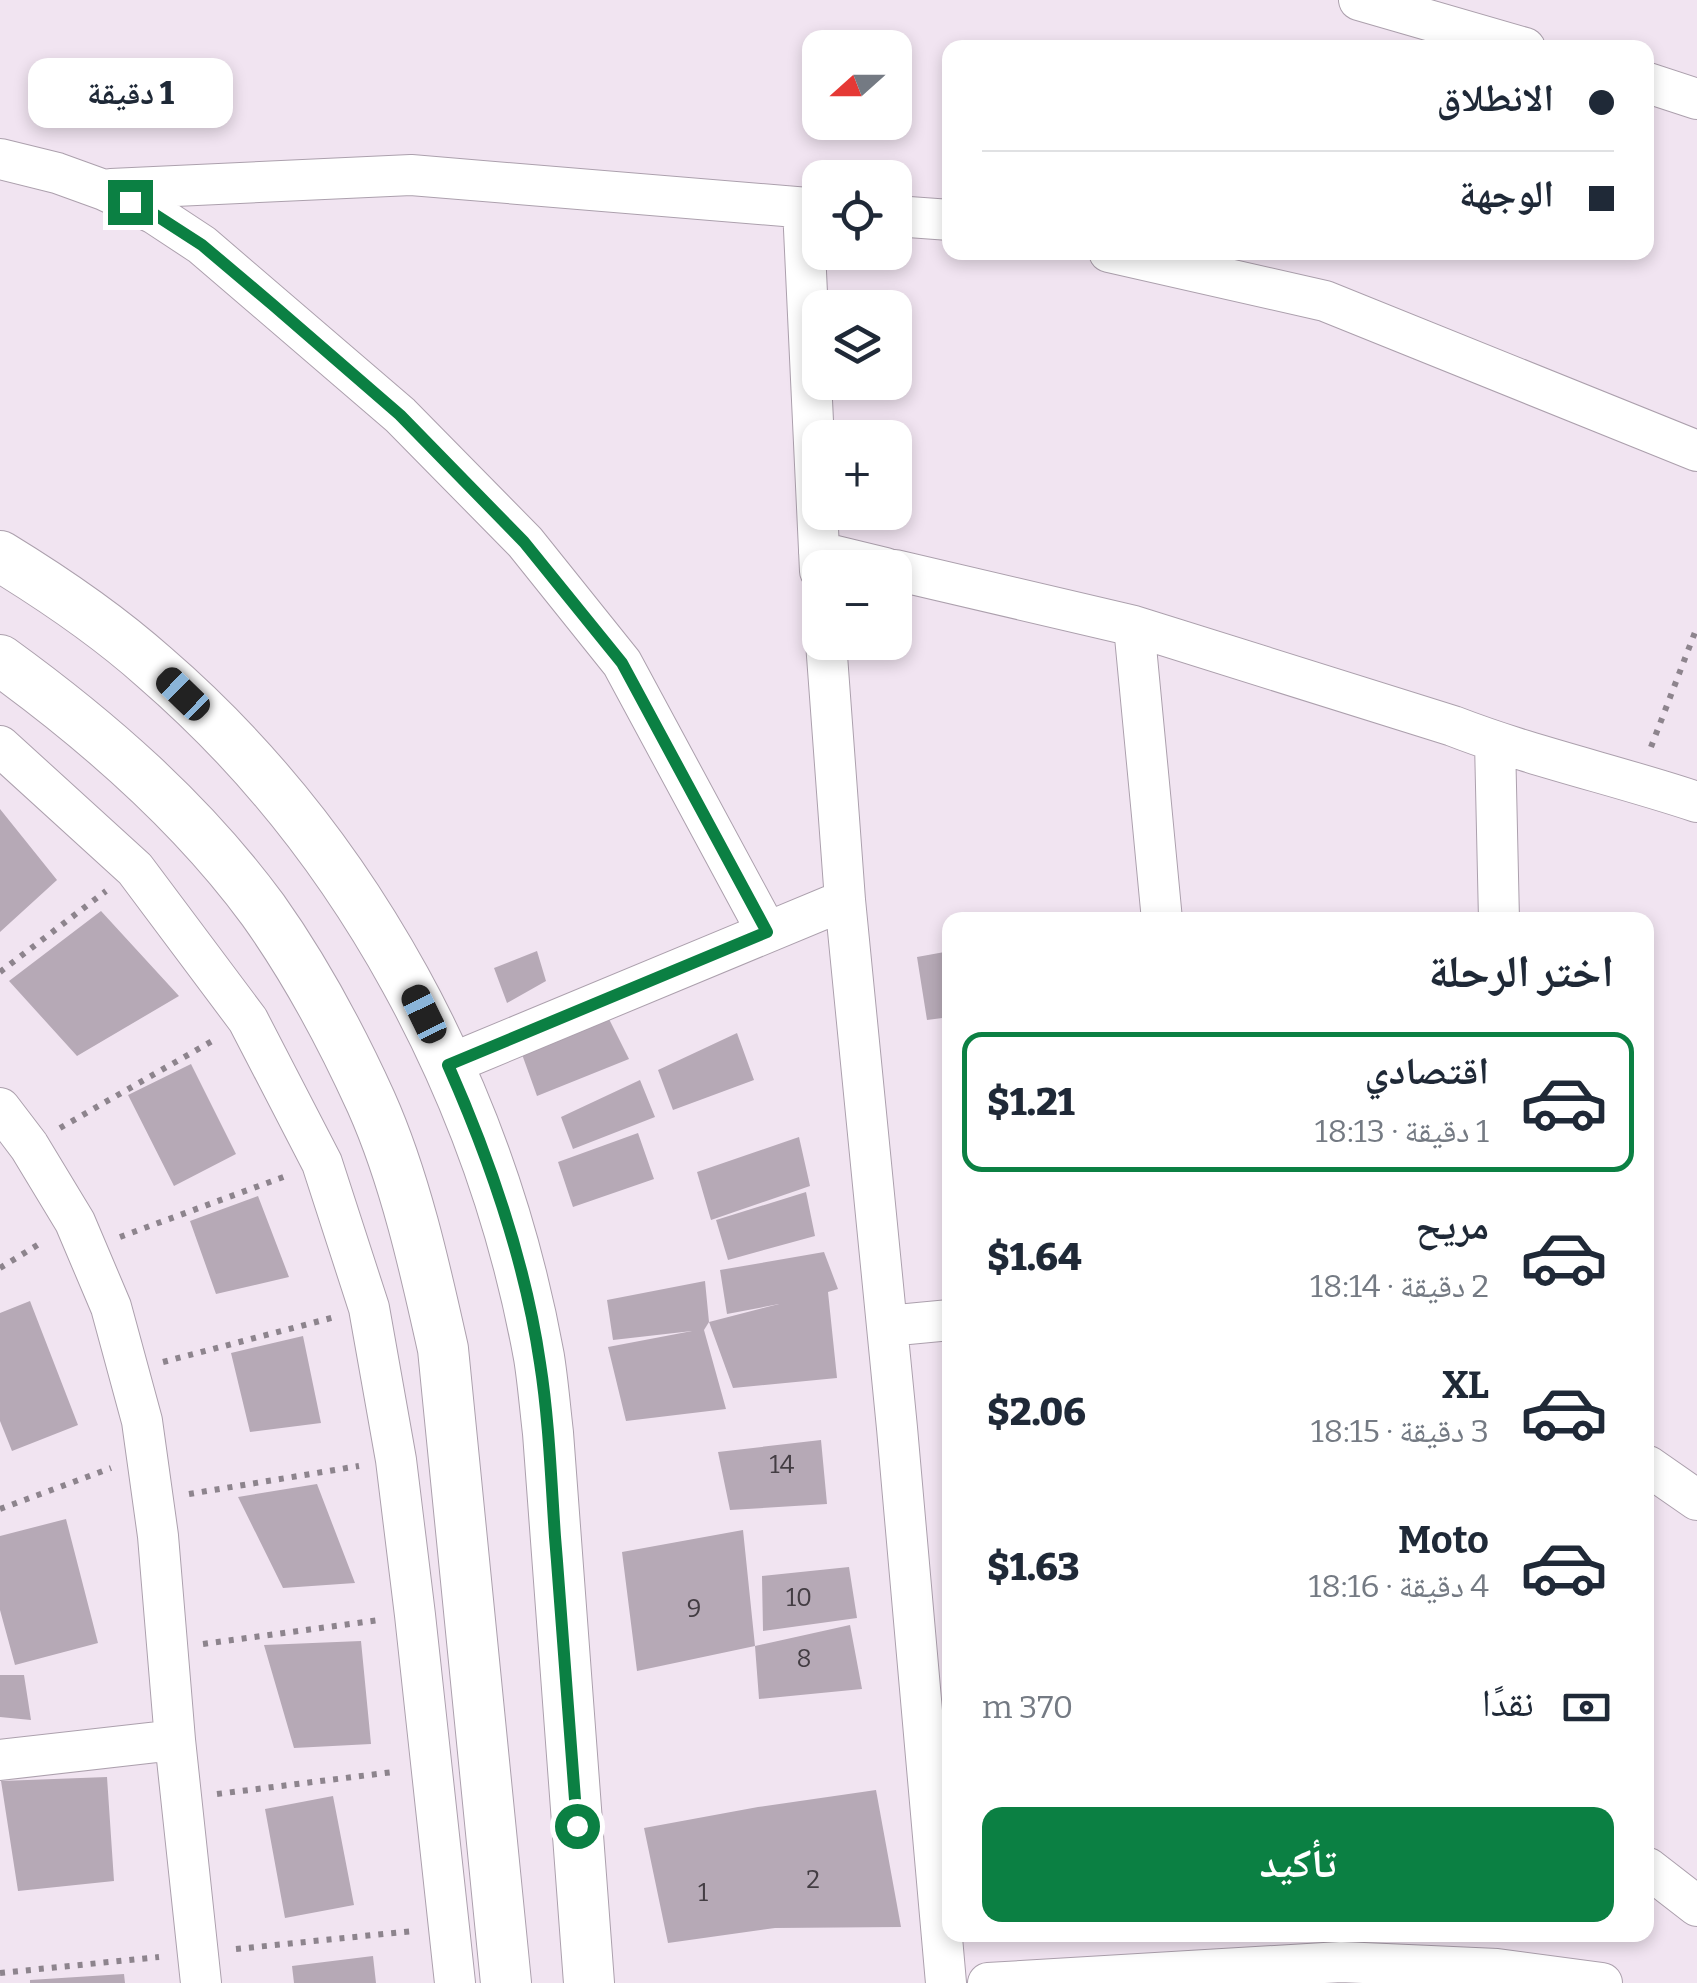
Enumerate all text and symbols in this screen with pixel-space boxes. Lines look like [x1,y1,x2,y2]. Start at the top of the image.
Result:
north arrow [802,30,912,140]
map controls [802,30,912,660]
callout: 1 دقيقة [28,57,232,127]
text: 1 دقيقة [87,74,174,112]
text: الانطلاق [1436,75,1554,121]
button: locate [802,160,912,270]
text: الوجهة [1459,171,1554,217]
route end [108,180,153,225]
button: layers [802,290,912,400]
button: + [802,420,912,530]
button: − [802,550,912,660]
car [151,662,215,726]
text: اختر الرحلة [1428,945,1614,999]
car [397,980,451,1048]
text: اقتصادي [1365,1048,1489,1094]
icon: car [1519,1057,1609,1147]
text: $1.21 [987,1079,1075,1125]
text: 1 دقيقة · 18:13 [1315,1112,1489,1150]
text: مريح [1415,1203,1489,1249]
icon: car [1519,1212,1609,1302]
text: $1.64 [987,1234,1082,1280]
text: 2 دقيقة · 18:14 [1310,1267,1489,1305]
text: XL [1442,1362,1489,1408]
icon: car [1519,1367,1609,1457]
text: $2.06 [987,1389,1086,1435]
text: 3 دقيقة · 18:15 [1311,1412,1489,1450]
house number: 14 [770,1450,795,1480]
text: Moto [1398,1517,1489,1563]
icon: car [1519,1522,1609,1612]
text: $1.63 [987,1544,1080,1590]
text: 4 دقيقة · 18:16 [1309,1567,1489,1605]
house number: 10 [786,1583,812,1613]
house number: 9 [687,1594,701,1624]
house number: 8 [796,1644,812,1674]
text: نقدًا [1482,1680,1534,1726]
icon: cash [1559,1680,1614,1735]
text: 370 m [982,1688,1073,1726]
route start [555,1804,600,1849]
button: تأكيد [982,1807,1614,1922]
house number: 2 [806,1865,820,1895]
house number: 1 [698,1878,708,1908]

